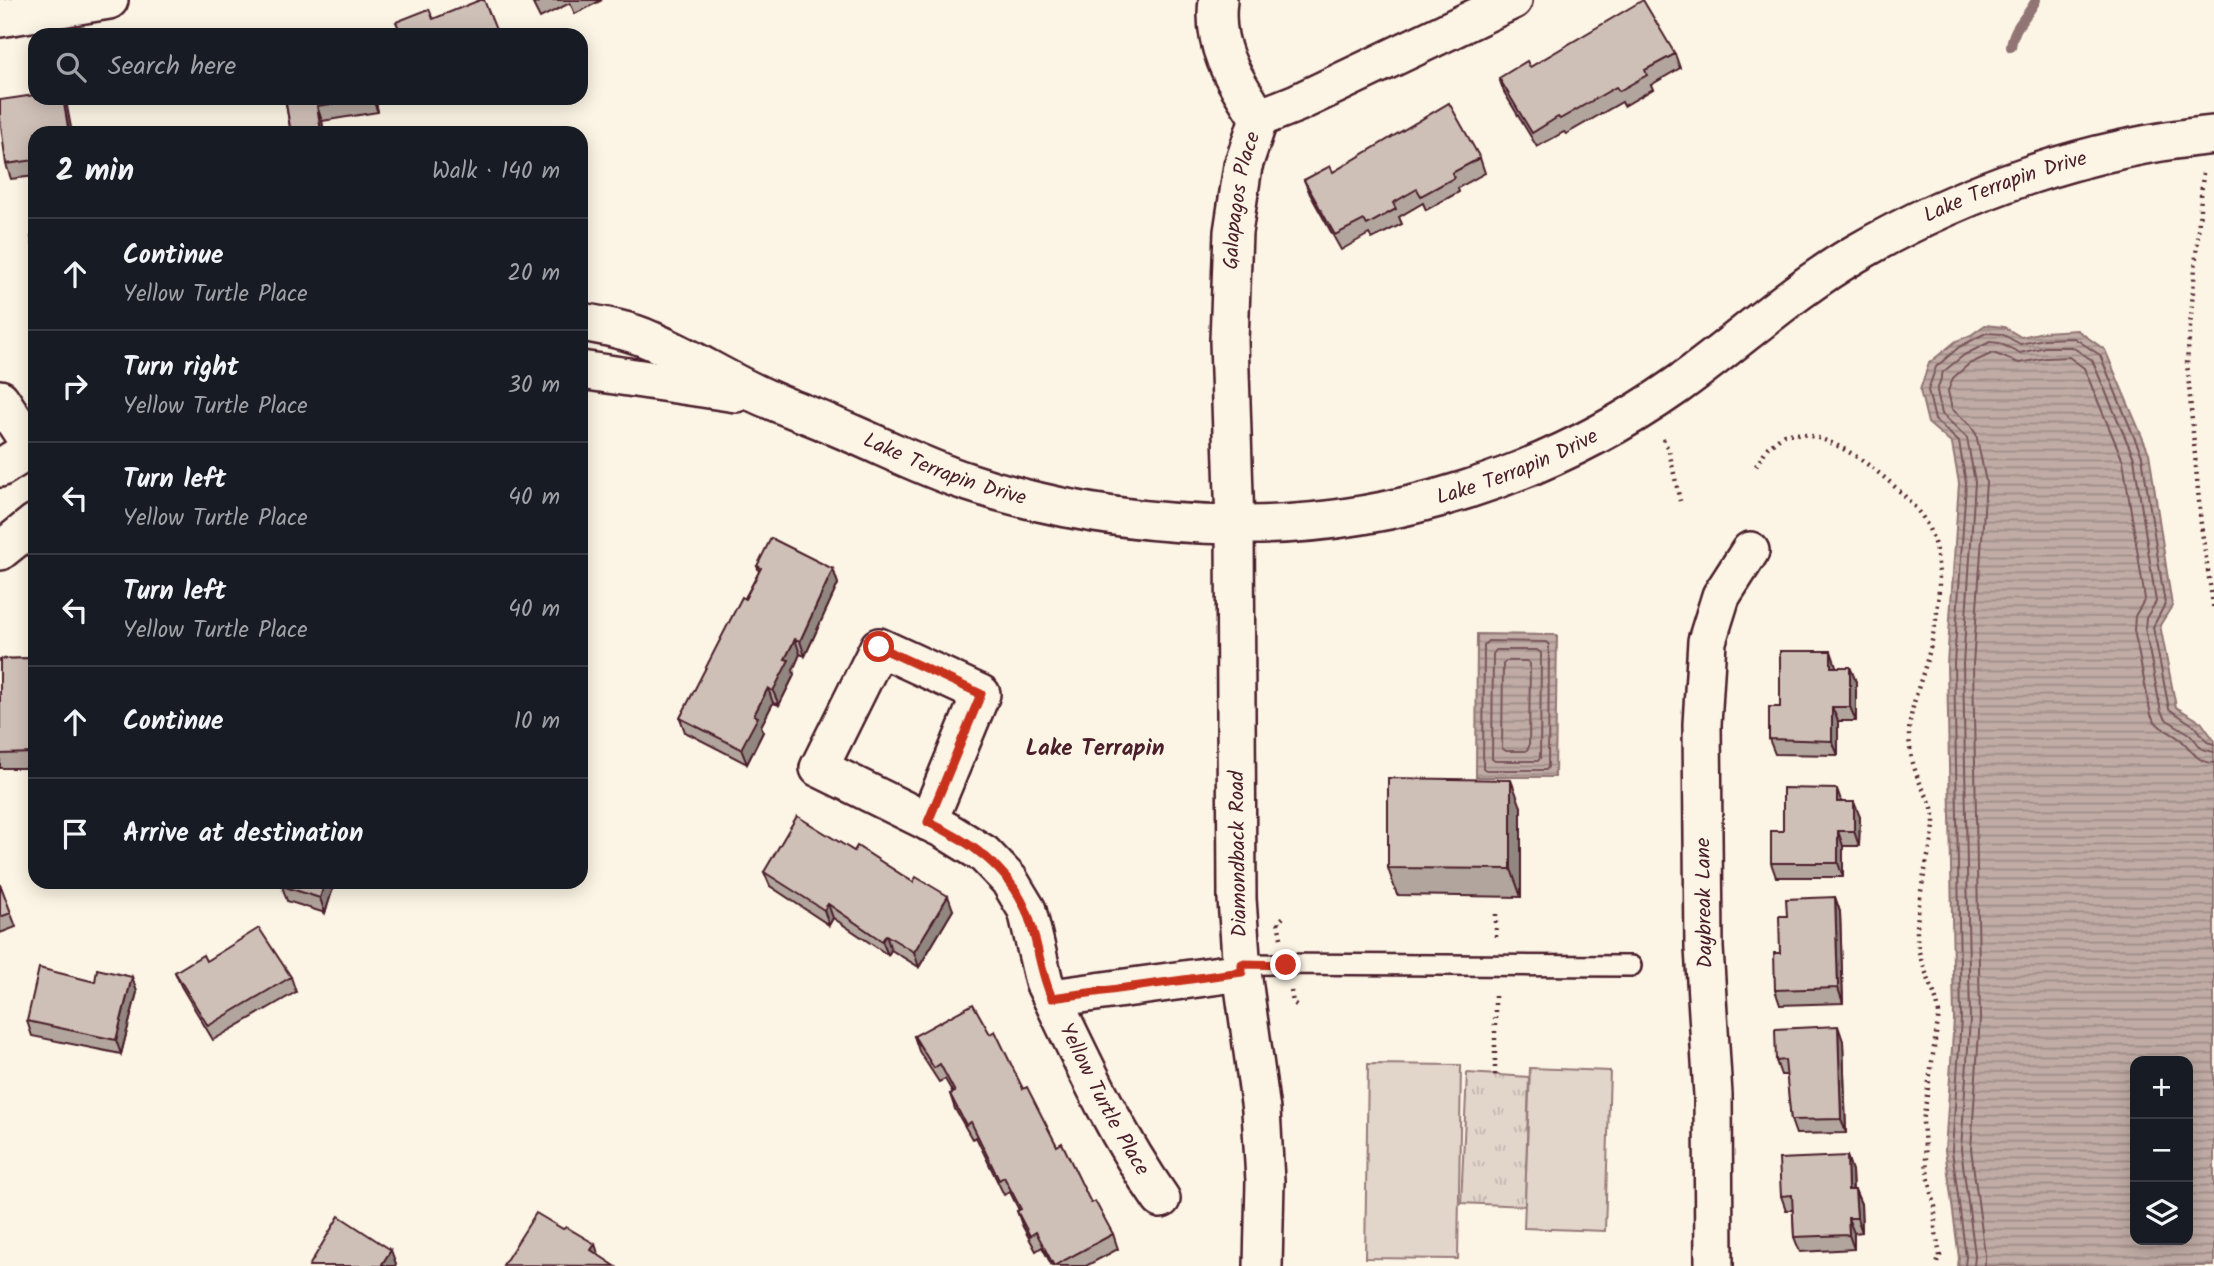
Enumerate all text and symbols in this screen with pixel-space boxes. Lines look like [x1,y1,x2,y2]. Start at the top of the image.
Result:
search box [28,28,588,105]
text: Search here [108,46,236,88]
icon: search [52,48,90,86]
street label: Galapagos Place [1215,127,1270,270]
street label: Lake Terrapin Drive [1918,142,2091,232]
text: 2 min [56,148,134,196]
text: Walk · 140 m [432,154,560,190]
text: Continue [123,235,224,277]
icon: ahead [56,255,94,293]
text: 20 m [508,256,560,292]
text: Yellow Turtle Place [123,277,308,313]
text: Turn right [123,347,239,389]
icon: right [56,367,94,405]
text: 30 m [508,368,560,404]
text: Yellow Turtle Place [123,389,308,425]
street label: Lake Terrapin Drive [1433,420,1605,514]
street label: Lake Terrapin Drive [858,424,1030,515]
text: Turn left [123,459,226,501]
icon: left [56,479,94,517]
text: 40 m [508,480,560,516]
text: Yellow Turtle Place [123,501,308,537]
text: Turn left [123,571,226,613]
icon: left [56,591,94,629]
text: 40 m [508,592,560,628]
text: Yellow Turtle Place [123,613,308,649]
route start [863,631,894,662]
text: Continue [123,701,224,743]
icon: ahead [56,703,94,741]
text: 10 m [514,704,560,740]
district label: Lake Terrapin [1026,731,1165,767]
street label: Diamondback Road [1221,770,1257,938]
text: Arrive at destination [123,813,363,855]
icon: arrive [56,815,94,853]
street label: Daybreak Lane [1687,837,1723,969]
route end [1270,949,1301,980]
street label: Yellow Turtle Place [1050,1018,1158,1183]
map controls [2130,1056,2193,1245]
button: + [2130,1056,2193,1119]
button: − [2130,1119,2193,1182]
button: layers [2130,1182,2193,1245]

